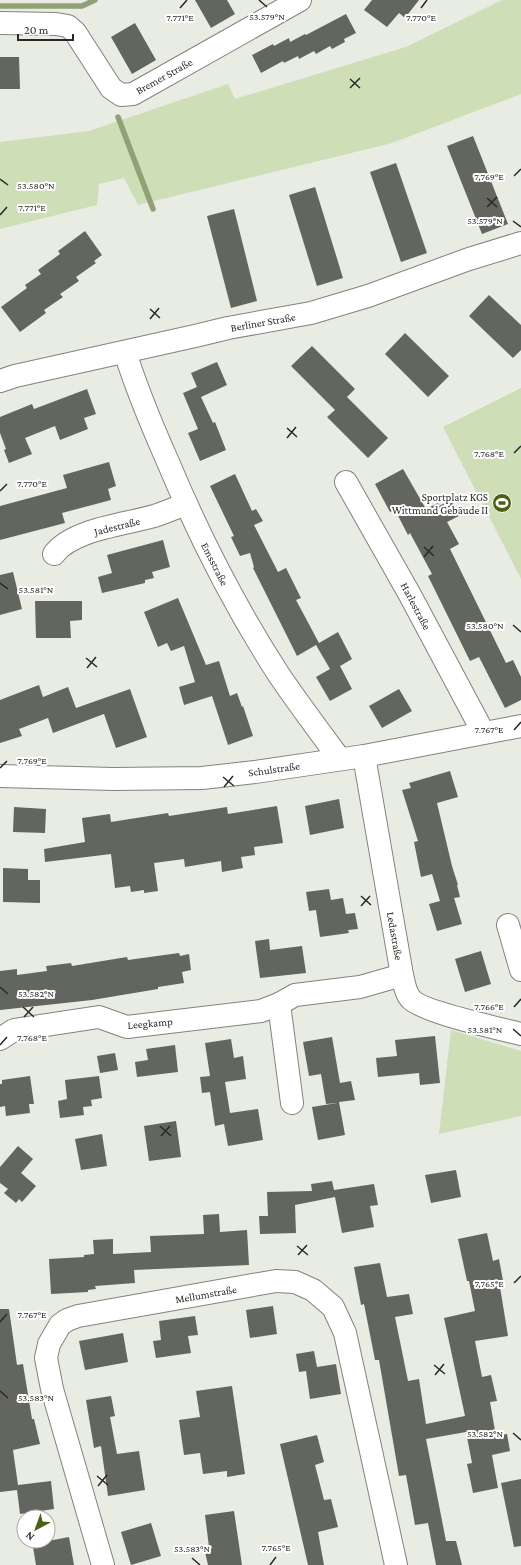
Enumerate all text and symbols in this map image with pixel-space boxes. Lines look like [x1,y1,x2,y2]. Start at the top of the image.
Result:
text: 53.579°N [249,11,285,22]
text: 7.771°E [166,12,194,23]
text: 7.770°E [406,12,436,23]
scale bar [18,16,73,42]
text: 20 m [24,23,49,37]
street label: Bremer Straße [134,55,194,96]
text: 7.769°E [474,171,504,182]
text: 53.580°N [17,180,55,191]
text: 7.771°E [18,202,46,213]
text: 53.579°N [467,215,503,226]
street label: Berliner Straße [230,310,297,334]
text: 7.768°E [474,448,505,459]
text: 7.770°E [17,478,47,489]
place label: Sportplatz KGS Wittmund Gebäude II [392,491,488,516]
sports icon: Sportplatz KGS Wittmund Gebäude II [491,492,513,514]
street label: Jadestraße [92,514,141,539]
street label: Emsstraße [199,540,231,588]
street label: Harlestraße [399,580,433,632]
text: 53.581°N [19,584,54,595]
text: 53.580°N [466,620,504,631]
text: 7.767°E [475,724,504,735]
text: 7.769°E [17,755,47,766]
street label: Schulstraße [247,759,301,779]
street label: Ledastraße [385,911,405,961]
text: 53.582°N [18,988,55,999]
text: 7.766°E [474,1001,504,1012]
street label: Leegkamp [127,1015,173,1032]
text: 53.581°N [468,1024,503,1035]
text: 7.768°E [17,1032,48,1043]
text: 7.765°E [474,1278,504,1289]
street label: Mellumstraße [174,1283,238,1305]
text: 7.767°E [18,1309,47,1320]
text: 53.583°N [18,1392,54,1403]
text: 53.582°N [467,1428,504,1439]
north arrow [16,1509,56,1549]
text: N [22,1529,36,1544]
text: 7.765°E [261,1542,291,1553]
text: 53.583°N [174,1543,210,1554]

